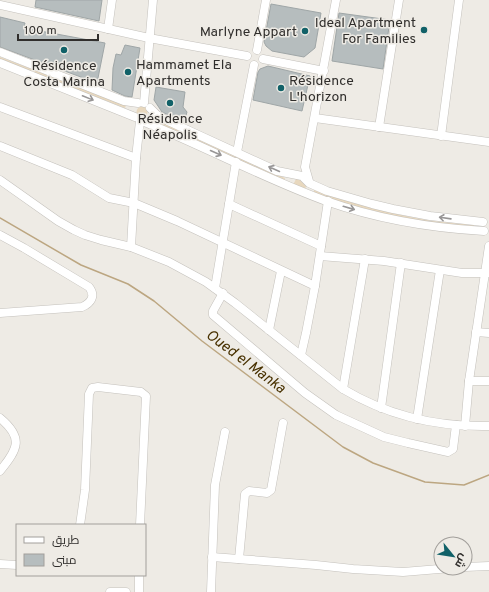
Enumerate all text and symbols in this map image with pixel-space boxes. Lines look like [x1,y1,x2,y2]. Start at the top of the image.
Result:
place label: Ideal Apartment For Families [315,15,416,48]
scale bar [18,16,98,42]
text: 100 m [24,23,57,39]
place label: Marlyne Appart [200,24,297,41]
marker: Ideal Apartment For Families [419,25,429,35]
marker: Marlyne Appart [300,26,310,36]
marker: Résidence Costa Marina [59,45,69,55]
place label: Hammamet Ela Apartments [136,57,232,90]
place label: Résidence Costa Marina [23,58,105,91]
marker: Hammamet Ela Apartments [123,67,133,77]
place label: Résidence L'horizon [289,73,354,106]
marker: Résidence L'horizon [276,83,286,93]
one-way arrow [82,94,94,102]
marker: Résidence Néapolis [165,98,175,108]
place label: Résidence Néapolis [138,111,202,144]
one-way arrow [210,150,222,157]
one-way arrow [269,165,281,172]
one-way arrow [343,205,356,212]
one-way arrow [439,214,452,222]
water label: Oued el Manka [201,326,289,399]
legend [16,524,146,576]
text: طريق [52,533,80,549]
north arrow [433,536,473,576]
text: ش [451,551,470,570]
text: مبنى [52,553,77,569]

